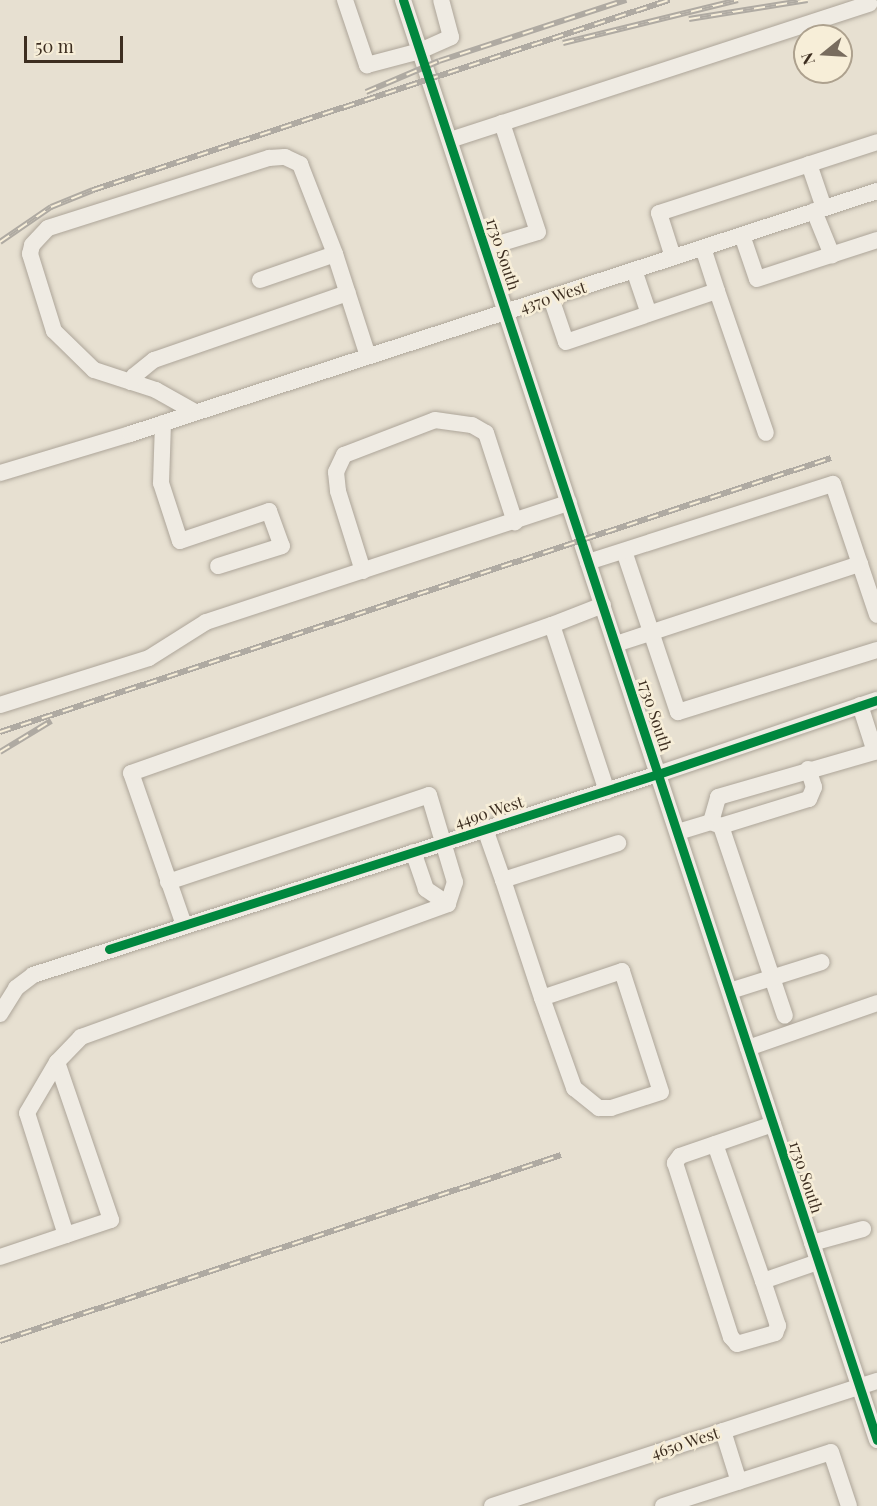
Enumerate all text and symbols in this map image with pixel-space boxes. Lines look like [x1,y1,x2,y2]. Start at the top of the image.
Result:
scale bar [27,24,126,62]
north arrow [793,24,853,84]
text: 50 m [35,34,74,58]
text: N [796,50,819,68]
street label: 1730 South [482,215,524,293]
street label: 4370 West [517,277,589,317]
street label: 1730 South [634,676,676,754]
street label: 4490 West [452,792,526,832]
street label: 1730 South [785,1138,827,1216]
street label: 4650 West [648,1423,722,1463]

